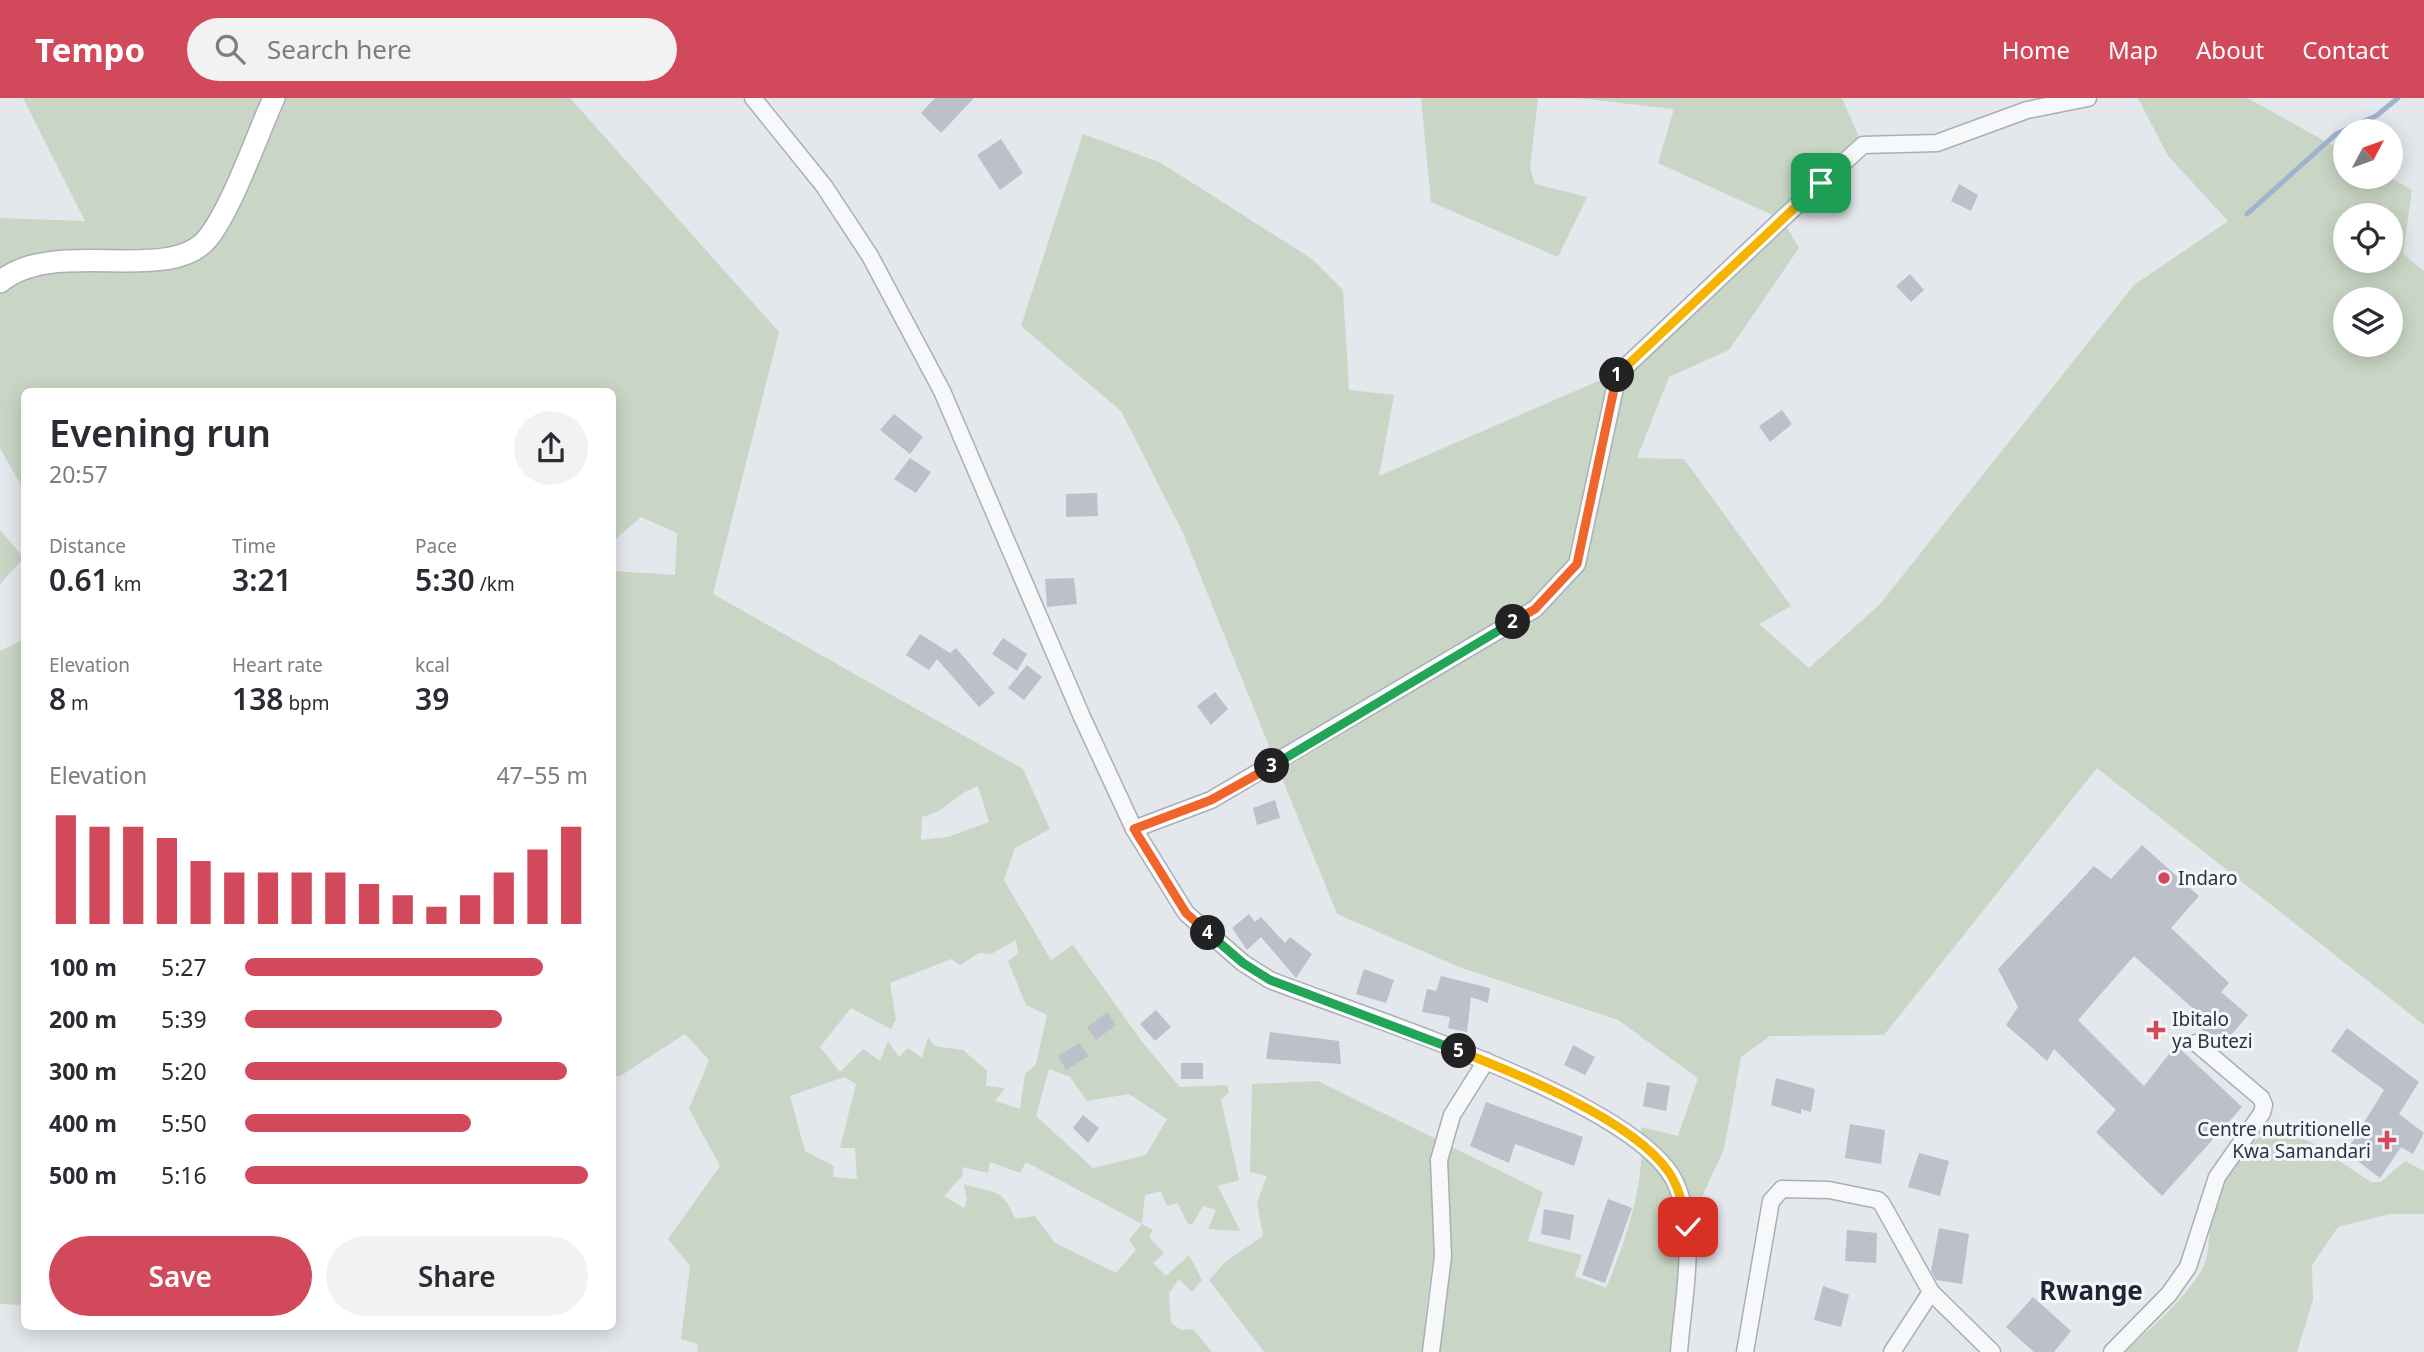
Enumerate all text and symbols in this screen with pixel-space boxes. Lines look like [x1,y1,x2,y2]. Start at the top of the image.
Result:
search box [187,18,677,81]
text: Tempo [35,27,145,72]
icon: search [211,30,249,68]
text: Search here [267,31,412,67]
text: Home [2002,33,2070,66]
text: Map [2108,33,2158,66]
text: About [2196,33,2264,66]
text: Contact [2302,33,2389,66]
north arrow [2333,119,2403,189]
map controls [2333,119,2403,357]
pin [1791,153,1851,213]
icon: arrive [1802,164,1840,202]
button: locate [2333,203,2403,273]
button: layers [2333,287,2403,357]
pin: 1 [1600,358,1634,392]
text: 1 [1611,361,1622,387]
text: Evening run [49,406,271,458]
button: share [514,411,588,485]
text: 20:57 [49,458,108,490]
text: Distance [49,533,126,559]
text: Time [232,533,276,559]
text: Pace [415,533,457,559]
text: 0.61 [49,559,109,600]
text: 3:21 [232,559,292,600]
text: 5:30 [415,559,475,600]
text: km [109,571,142,597]
text: /km [475,571,515,597]
pin: 2 [1496,604,1530,640]
text: 2 [1507,608,1518,634]
text: Elevation [49,652,130,678]
text: Heart rate [232,652,323,678]
text: kcal [415,652,450,678]
text: 8 [49,678,66,719]
text: 138 [232,678,283,719]
text: 39 [415,678,449,719]
text: m [66,690,89,716]
text: bpm [283,690,330,716]
pin: 3 [1254,748,1290,784]
text: 3 [1266,752,1277,778]
text: Elevation [49,759,147,791]
text: 47–55 m [496,759,588,791]
place label: Indaro [2178,865,2238,891]
marker: Indaro [2156,870,2172,886]
pin: 4 [1190,916,1226,950]
text: 4 [1202,919,1213,945]
text: 100 m [49,951,117,983]
text: 5:27 [161,951,207,983]
text: 200 m [49,1003,117,1035]
text: 5:39 [161,1003,207,1035]
place label: Ibitalo ya Butezi [2172,1006,2253,1054]
marker: Ibitalo ya Butezi [2146,1020,2166,1040]
pin: 5 [1442,1034,1476,1068]
text: 5 [1453,1037,1464,1063]
text: 300 m [49,1055,117,1087]
text: 5:20 [161,1055,207,1087]
text: 400 m [49,1107,117,1139]
text: 5:50 [161,1107,207,1139]
place label: Centre nutritionelle Kwa Samandari [2197,1116,2371,1164]
marker: Centre nutritionelle Kwa Samandari [2377,1130,2397,1150]
text: 500 m [49,1159,117,1191]
text: 5:16 [161,1159,207,1191]
pin [1658,1197,1718,1257]
icon: check [1669,1208,1707,1246]
button: Save [49,1236,312,1316]
button: Share [326,1236,588,1316]
district label: Rwange [2039,1272,2143,1308]

